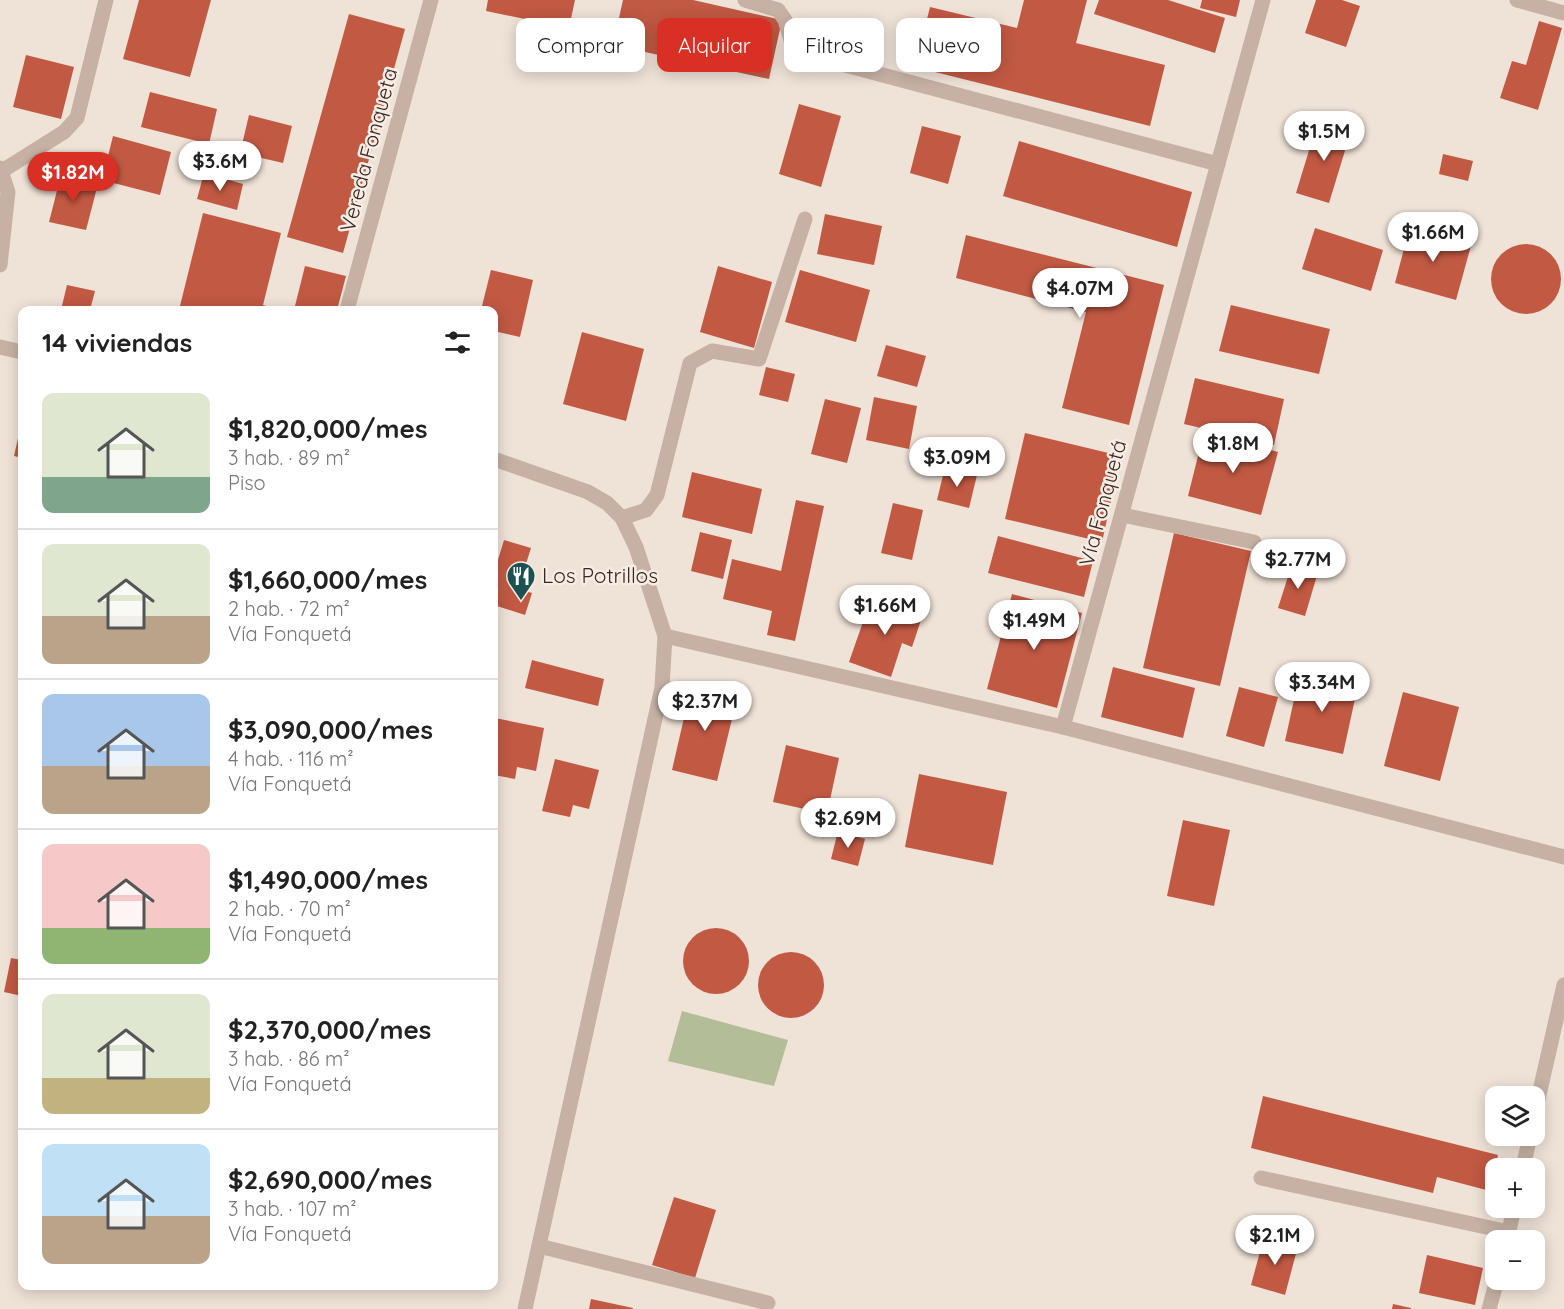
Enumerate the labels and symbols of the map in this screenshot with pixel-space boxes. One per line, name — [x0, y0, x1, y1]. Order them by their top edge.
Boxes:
street label: Vereda Fonqueta — [334, 65, 402, 235]
pin: $1.5M — [1282, 111, 1366, 162]
pin: $3.6M — [178, 141, 262, 192]
pin: $1.82M — [24, 152, 122, 203]
pin: $1.66M — [1384, 212, 1482, 263]
pin: $4.07M — [1031, 268, 1129, 319]
pin: $1.8M — [1191, 423, 1275, 474]
pin: $3.09M — [908, 437, 1006, 488]
street label: Vía Fonquetá — [1073, 437, 1131, 569]
pin: $2.77M — [1249, 539, 1347, 590]
restaurant icon: Los Potrillos — [505, 560, 537, 602]
place label: Los Potrillos — [542, 562, 658, 588]
pin: $1.66M — [836, 585, 934, 636]
pin: $1.49M — [985, 600, 1083, 651]
pin: $3.34M — [1273, 662, 1371, 713]
pin: $2.37M — [656, 681, 754, 732]
pin: $2.69M — [799, 798, 897, 849]
pin: $2.1M — [1233, 1215, 1317, 1266]

